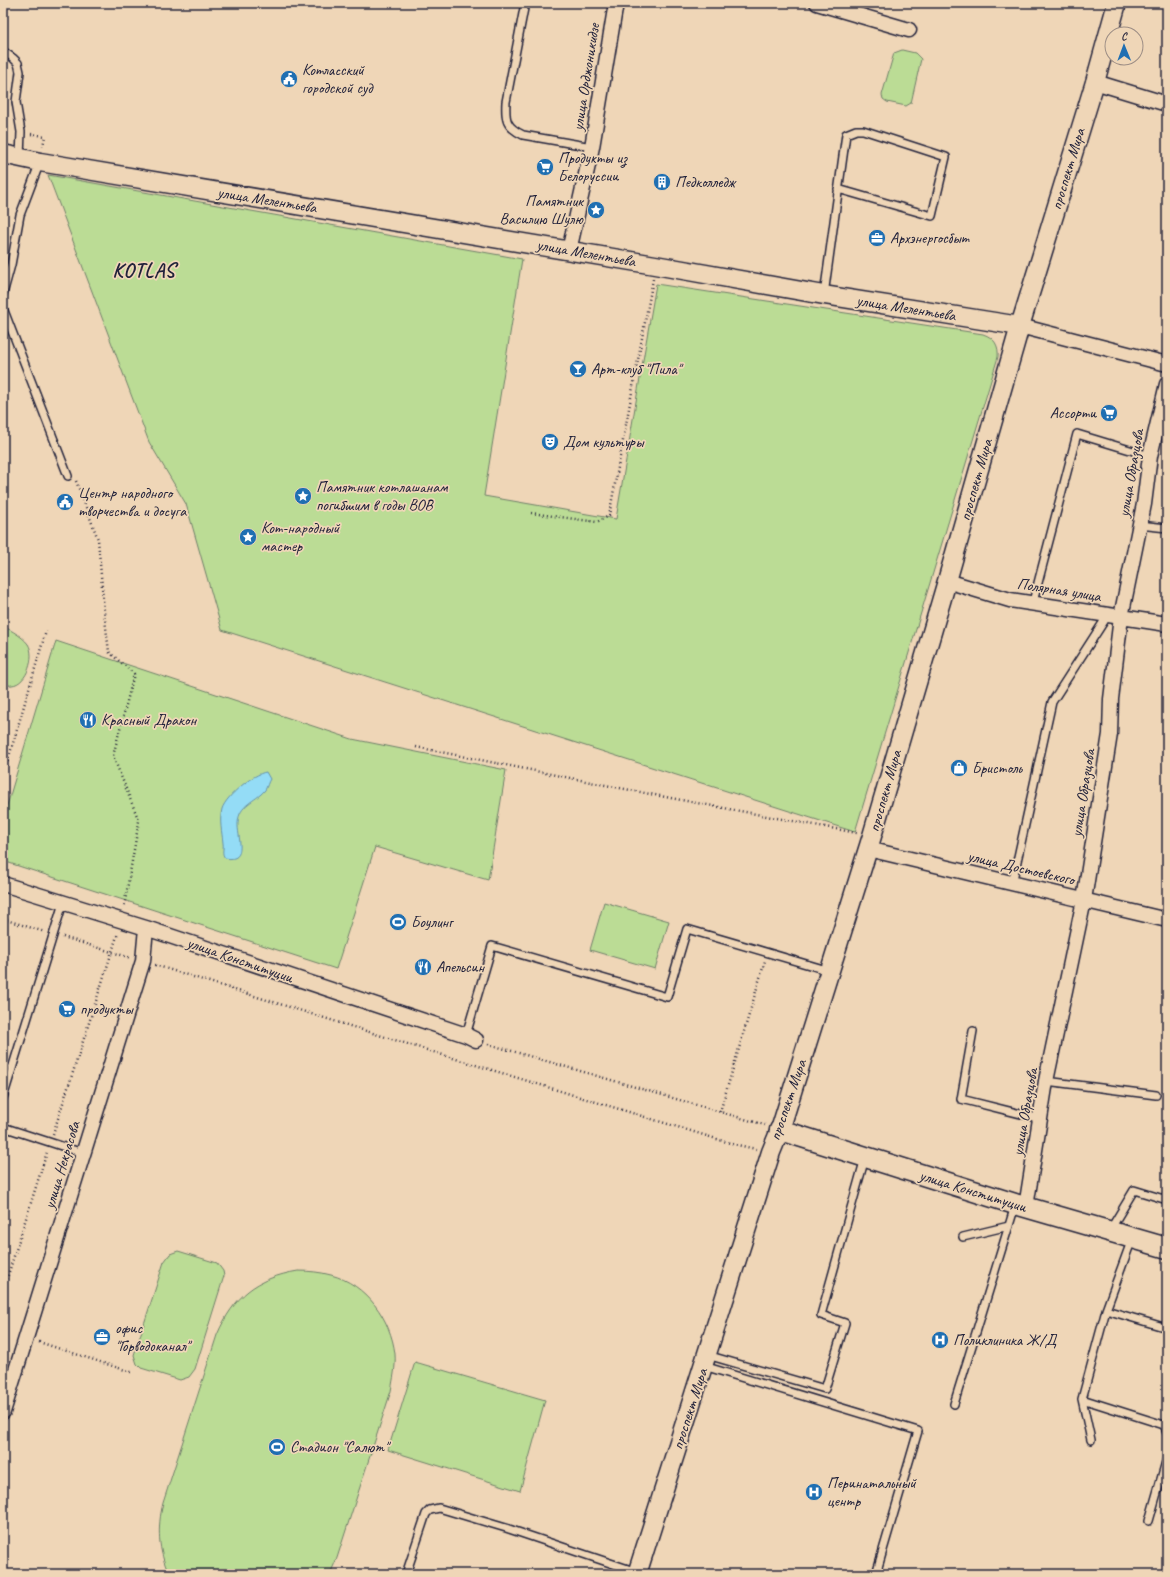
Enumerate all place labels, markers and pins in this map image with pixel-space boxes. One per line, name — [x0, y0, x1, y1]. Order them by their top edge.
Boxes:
place label: Котласский городской суд — [302, 60, 374, 98]
public building icon: Котласский городской суд — [279, 69, 299, 89]
place label: Продукты из Белоруссии — [558, 148, 628, 186]
supermarket icon: Продукты из Белоруссии — [535, 157, 555, 177]
building icon: Педколледж — [652, 172, 672, 192]
place label: Педколледж — [675, 172, 737, 192]
place label: Памятник Василию Шулю — [500, 191, 585, 229]
place icon: Памятник Василию Шулю — [586, 200, 606, 220]
office icon: Архэнергосбыт — [867, 228, 887, 248]
place label: Архэнергосбыт — [890, 228, 971, 248]
bar icon: Арт-клуб "Пила" — [568, 359, 588, 379]
place label: Арт-клуб "Пила" — [591, 359, 684, 379]
place label: Ассорти — [1050, 403, 1097, 423]
supermarket icon: Ассорти — [1099, 403, 1119, 423]
theatre icon: Дом культуры — [540, 432, 560, 452]
place label: Дом культуры — [563, 432, 645, 452]
place label: Памятник котлашанам погибшим в годы ВОВ — [316, 477, 448, 515]
place label: Центр народного творчества и досуга — [78, 483, 187, 521]
place icon: Памятник котлашанам погибшим в годы ВОВ — [293, 486, 313, 506]
public building icon: Центр народного творчества и досуга — [55, 492, 75, 512]
place label: Кот-народный мастер — [261, 518, 341, 556]
place icon: Кот-народный мастер — [238, 527, 258, 547]
restaurant icon: Красный Дракон — [78, 710, 98, 730]
place label: Красный Дракон — [101, 710, 197, 730]
shop icon: Бристоль — [949, 758, 969, 778]
place label: Бристоль — [972, 758, 1024, 778]
sports icon: Боулинг — [388, 912, 408, 932]
place label: Боулинг — [411, 912, 455, 932]
restaurant icon: Апельсин — [413, 957, 433, 977]
place label: Апельсин — [436, 957, 486, 977]
supermarket icon: продукты — [57, 999, 77, 1019]
place label: продукты — [80, 999, 134, 1019]
place label: офис "Горводоканал" — [115, 1318, 193, 1356]
office icon: офис "Горводоканал" — [92, 1327, 112, 1347]
hospital icon: Поликлиника Ж/Д — [930, 1330, 950, 1350]
place label: Поликлиника Ж/Д — [953, 1330, 1058, 1350]
sports icon: Стадион "Салют" — [267, 1437, 287, 1457]
place label: Стадион "Салют" — [290, 1437, 391, 1457]
place label: Перинатальный центр — [827, 1473, 917, 1511]
hospital icon: Перинатальный центр — [804, 1482, 824, 1502]

